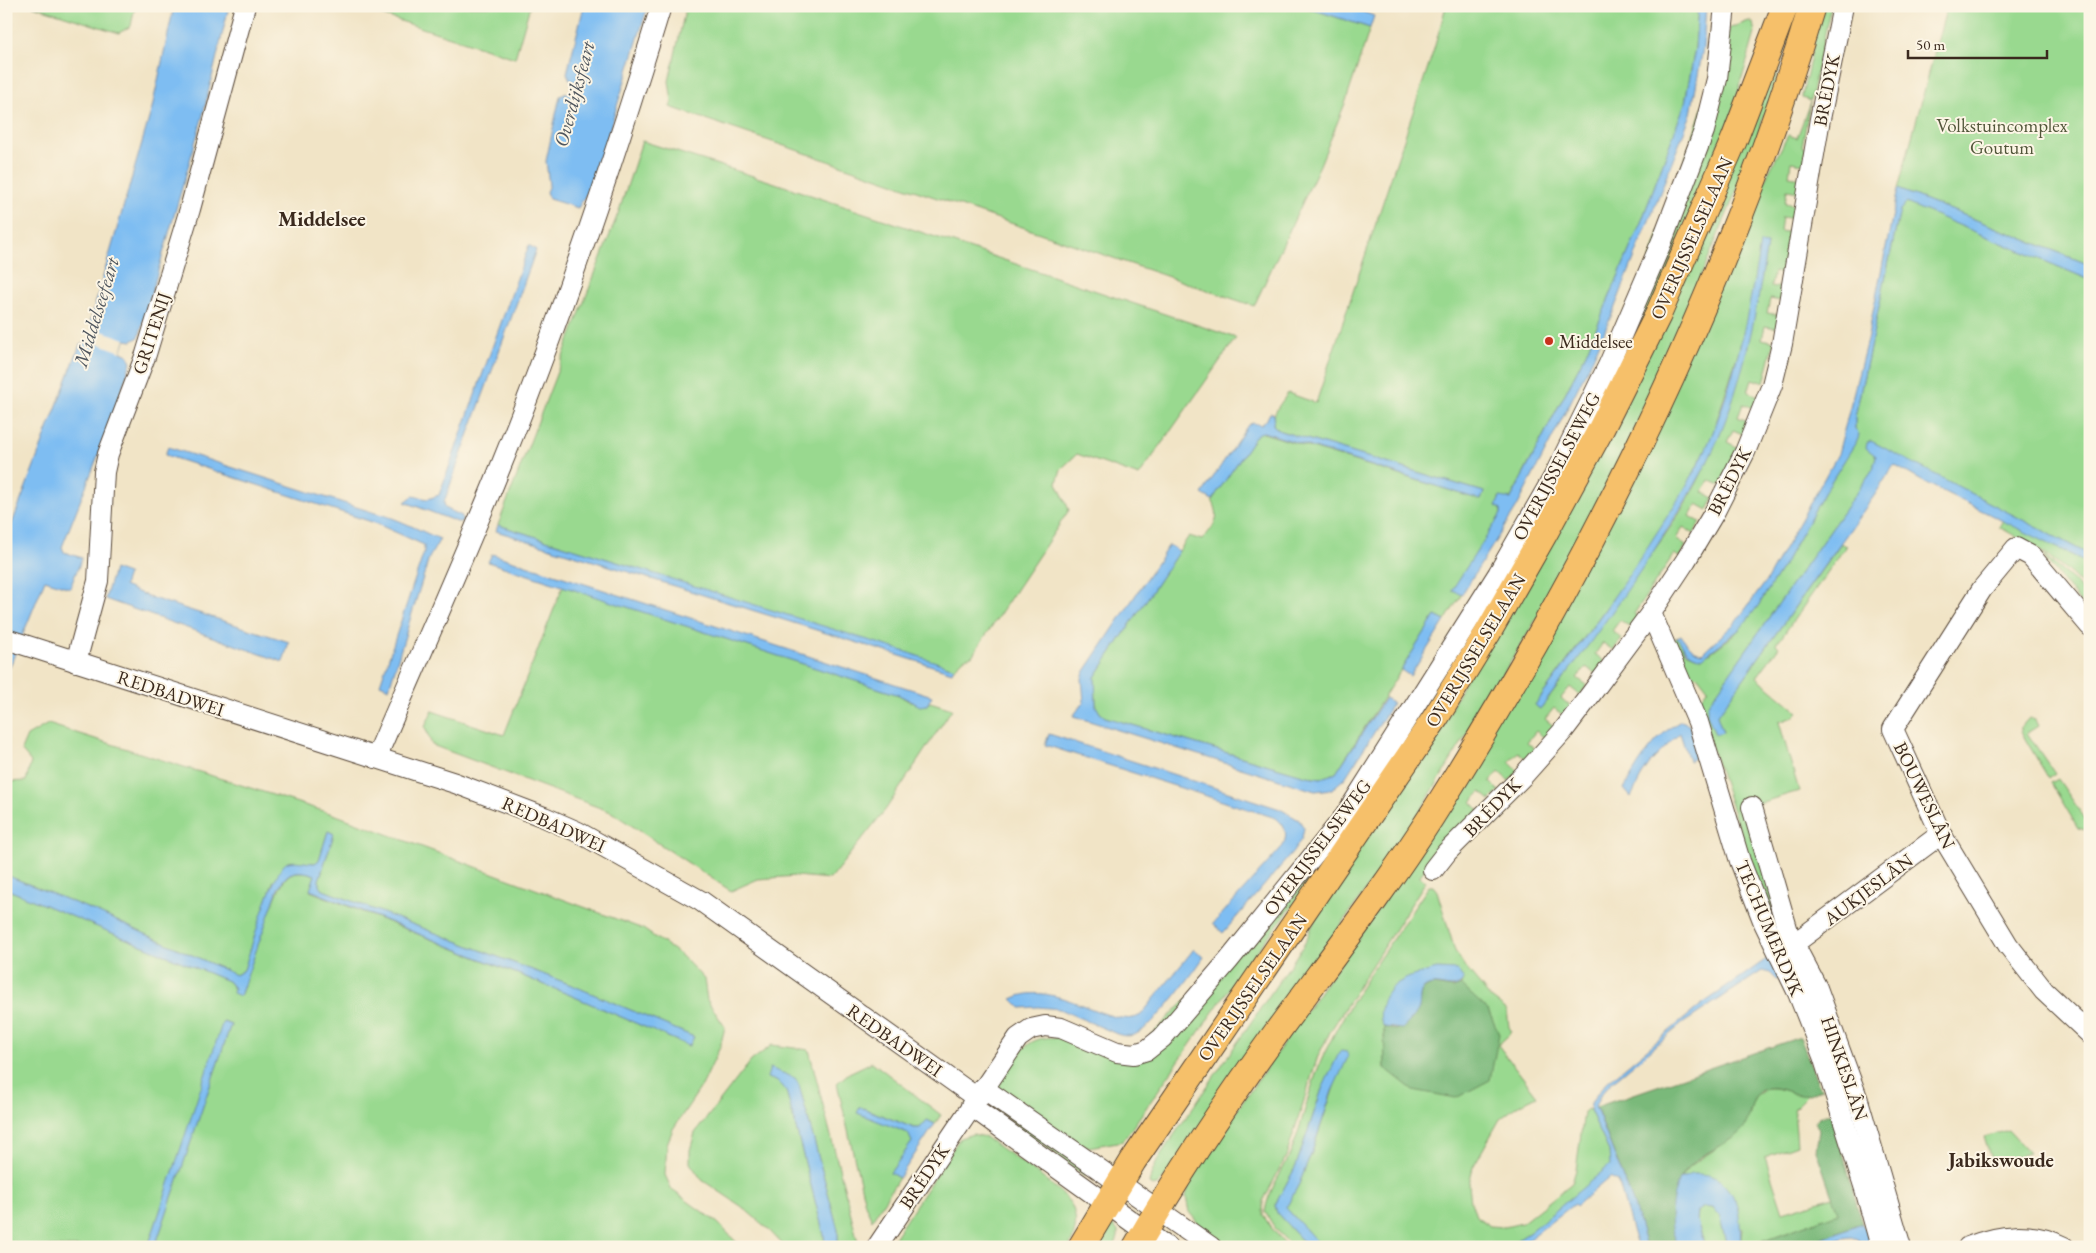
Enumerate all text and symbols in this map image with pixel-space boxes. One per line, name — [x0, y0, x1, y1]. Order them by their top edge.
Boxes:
scale bar — [1908, 28, 2047, 60]
text: 50 m — [1916, 35, 1945, 54]
water label: Overdijksfeart — [547, 37, 601, 150]
street label: BRÉDYK — [1807, 51, 1846, 128]
park label: Volkstuincomplex Goutum — [1936, 113, 2068, 160]
street label: OVERIJSSELSELAAN — [1644, 153, 1739, 323]
district label: Middelsee — [278, 205, 366, 232]
water label: Middelseefeart — [67, 253, 125, 371]
street label: GRITENIJ — [126, 289, 177, 378]
place label: Middelsee — [1559, 329, 1633, 354]
marker: Middelsee — [1543, 335, 1555, 347]
street label: OVERIJSSELSEWEG — [1507, 387, 1606, 545]
street label: BRÉDYK — [1702, 442, 1758, 520]
street label: OVERIJSSELSELAAN — [1420, 569, 1531, 732]
street label: REDBADWEI — [114, 664, 228, 723]
street label: BOUWESLÂN — [1888, 738, 1961, 853]
street label: BRÉDYK — [1458, 772, 1528, 842]
street label: OVERIJSSELSEWEG — [1258, 774, 1377, 921]
street label: REDBADWEI — [498, 790, 610, 859]
street label: AUKJESLÂN — [1818, 848, 1918, 932]
street label: TECHUMERDYK — [1730, 856, 1810, 1001]
street label: OVERIJSSELSELAAN — [1192, 908, 1313, 1066]
street label: REDBADWEI — [842, 998, 948, 1083]
street label: HINKESLÂN — [1815, 1013, 1874, 1124]
street label: BRÉDYK — [894, 1138, 956, 1214]
district label: Jabikswoude — [1946, 1147, 2054, 1173]

